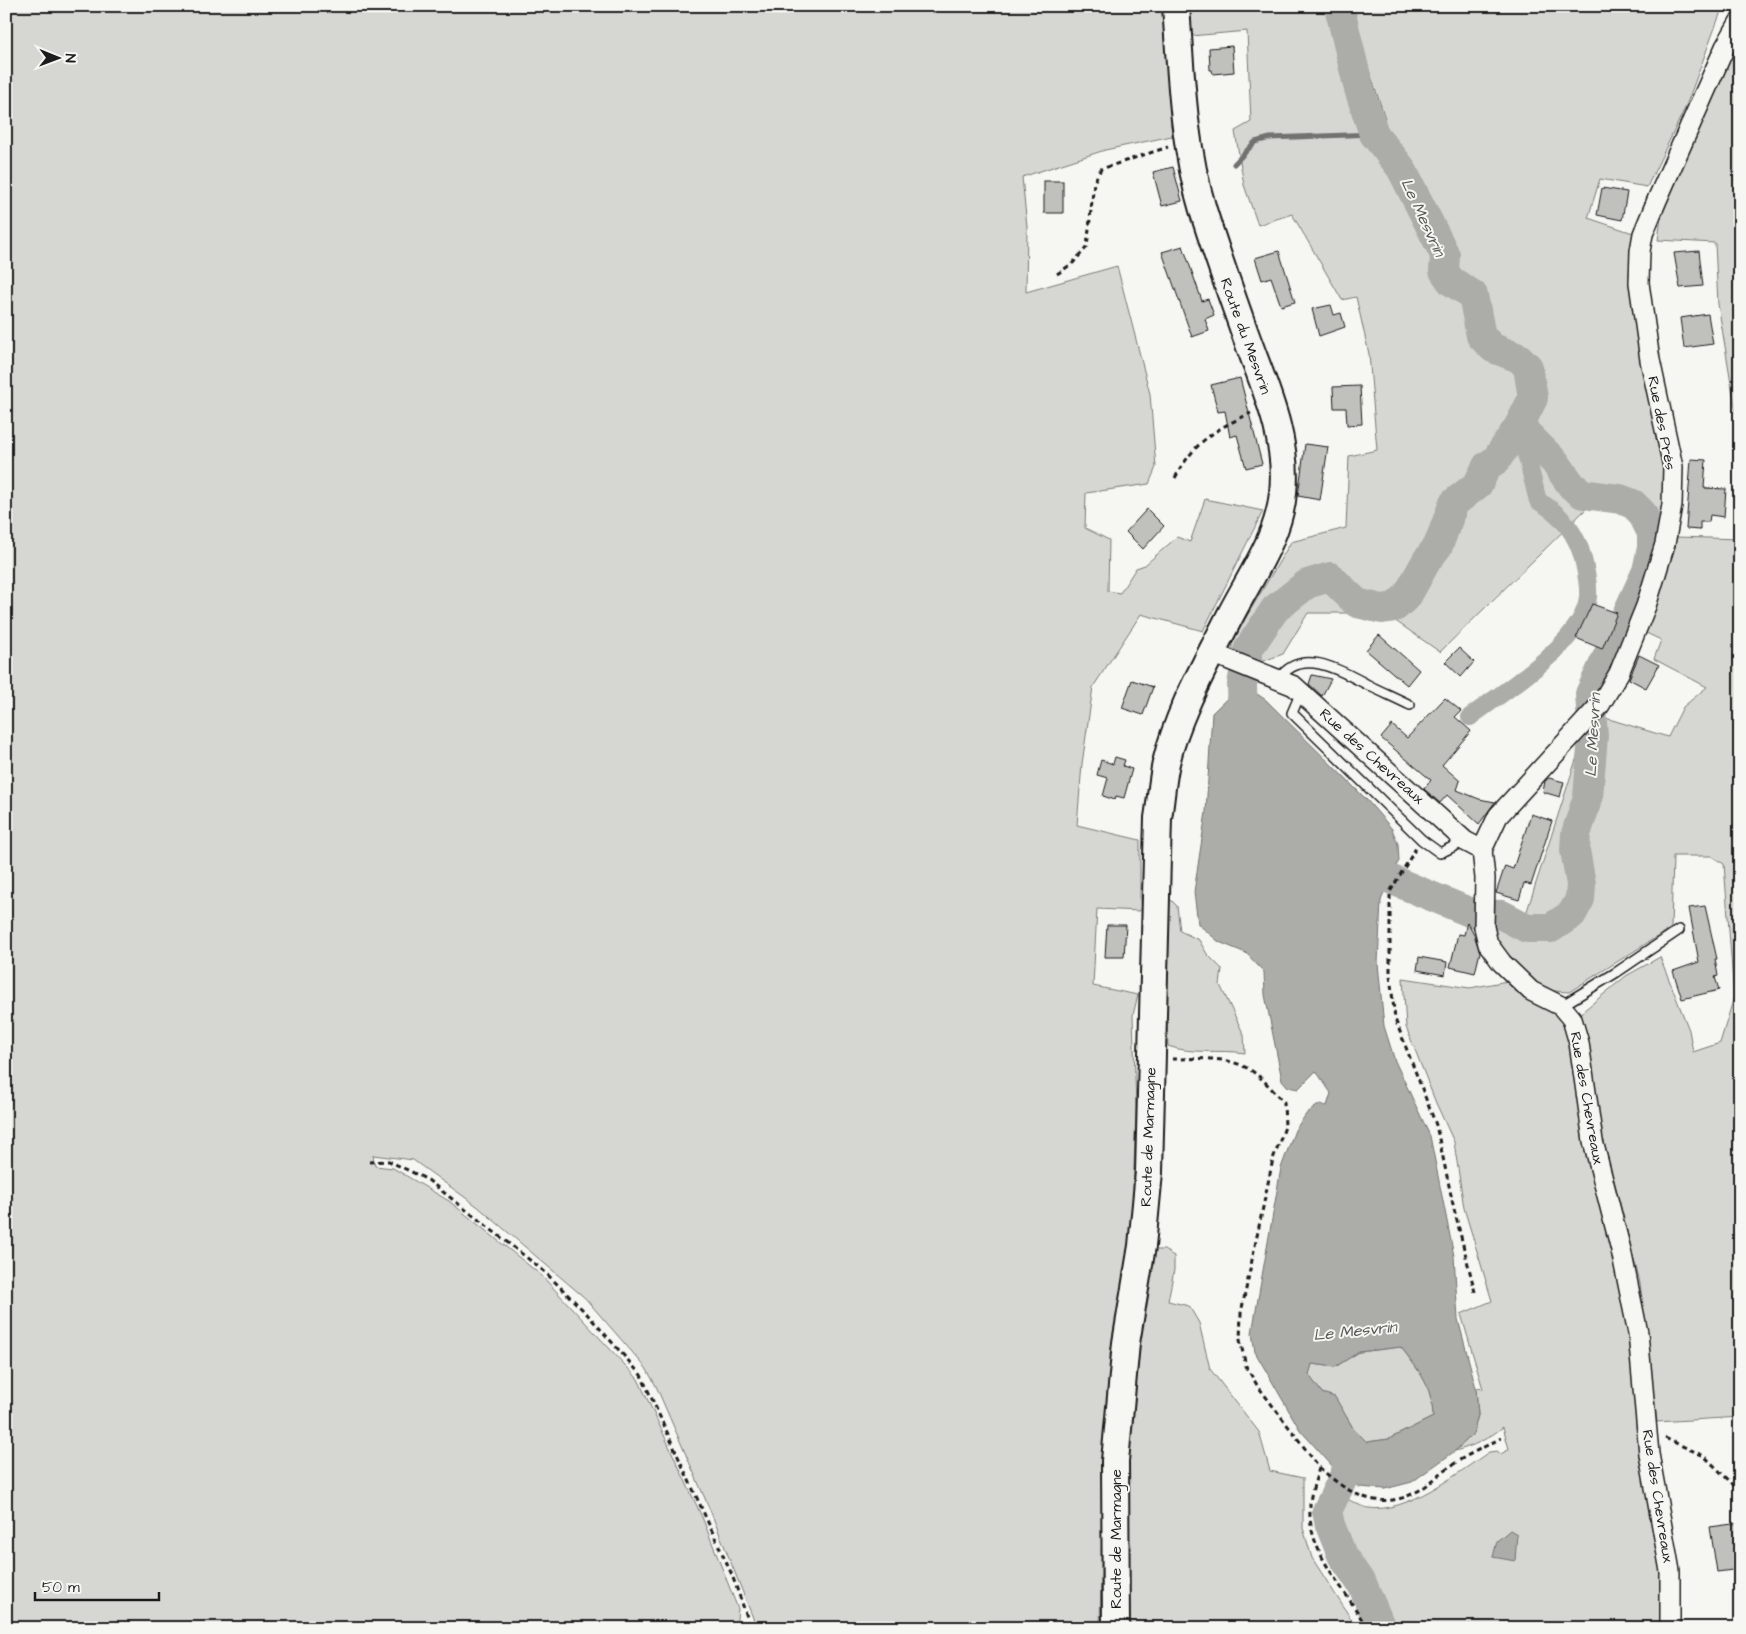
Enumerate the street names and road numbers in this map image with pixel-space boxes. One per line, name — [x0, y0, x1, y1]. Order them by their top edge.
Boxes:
street label: Route du Mesvrin — [1215, 275, 1276, 398]
street label: Rue des Prés — [1642, 374, 1681, 472]
street label: Rue des Chevreaux — [1315, 704, 1429, 810]
street label: Rue des Chevreaux — [1564, 1030, 1609, 1167]
street label: Route de Marmagne — [1136, 1067, 1162, 1207]
street label: Rue des Chevreaux — [1637, 1428, 1679, 1565]
street label: Route de Marmagne — [1106, 1469, 1128, 1609]

